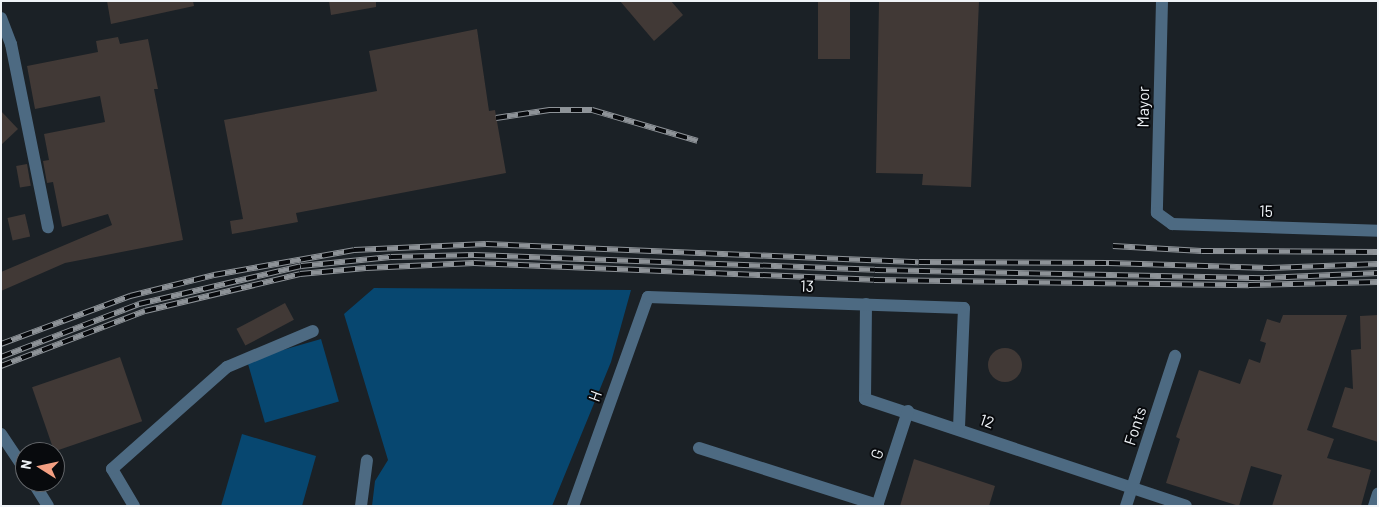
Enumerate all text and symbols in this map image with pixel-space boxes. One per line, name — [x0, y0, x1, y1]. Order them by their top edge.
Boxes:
street label: Mayor — [1133, 86, 1153, 128]
street label: 15 — [1259, 201, 1273, 221]
street label: 13 — [800, 276, 814, 296]
street label: H — [584, 388, 606, 404]
street label: Fonts — [1120, 404, 1150, 448]
street label: 12 — [977, 410, 997, 432]
north arrow — [15, 442, 65, 492]
street label: G — [866, 446, 888, 462]
text: N — [17, 458, 35, 471]

